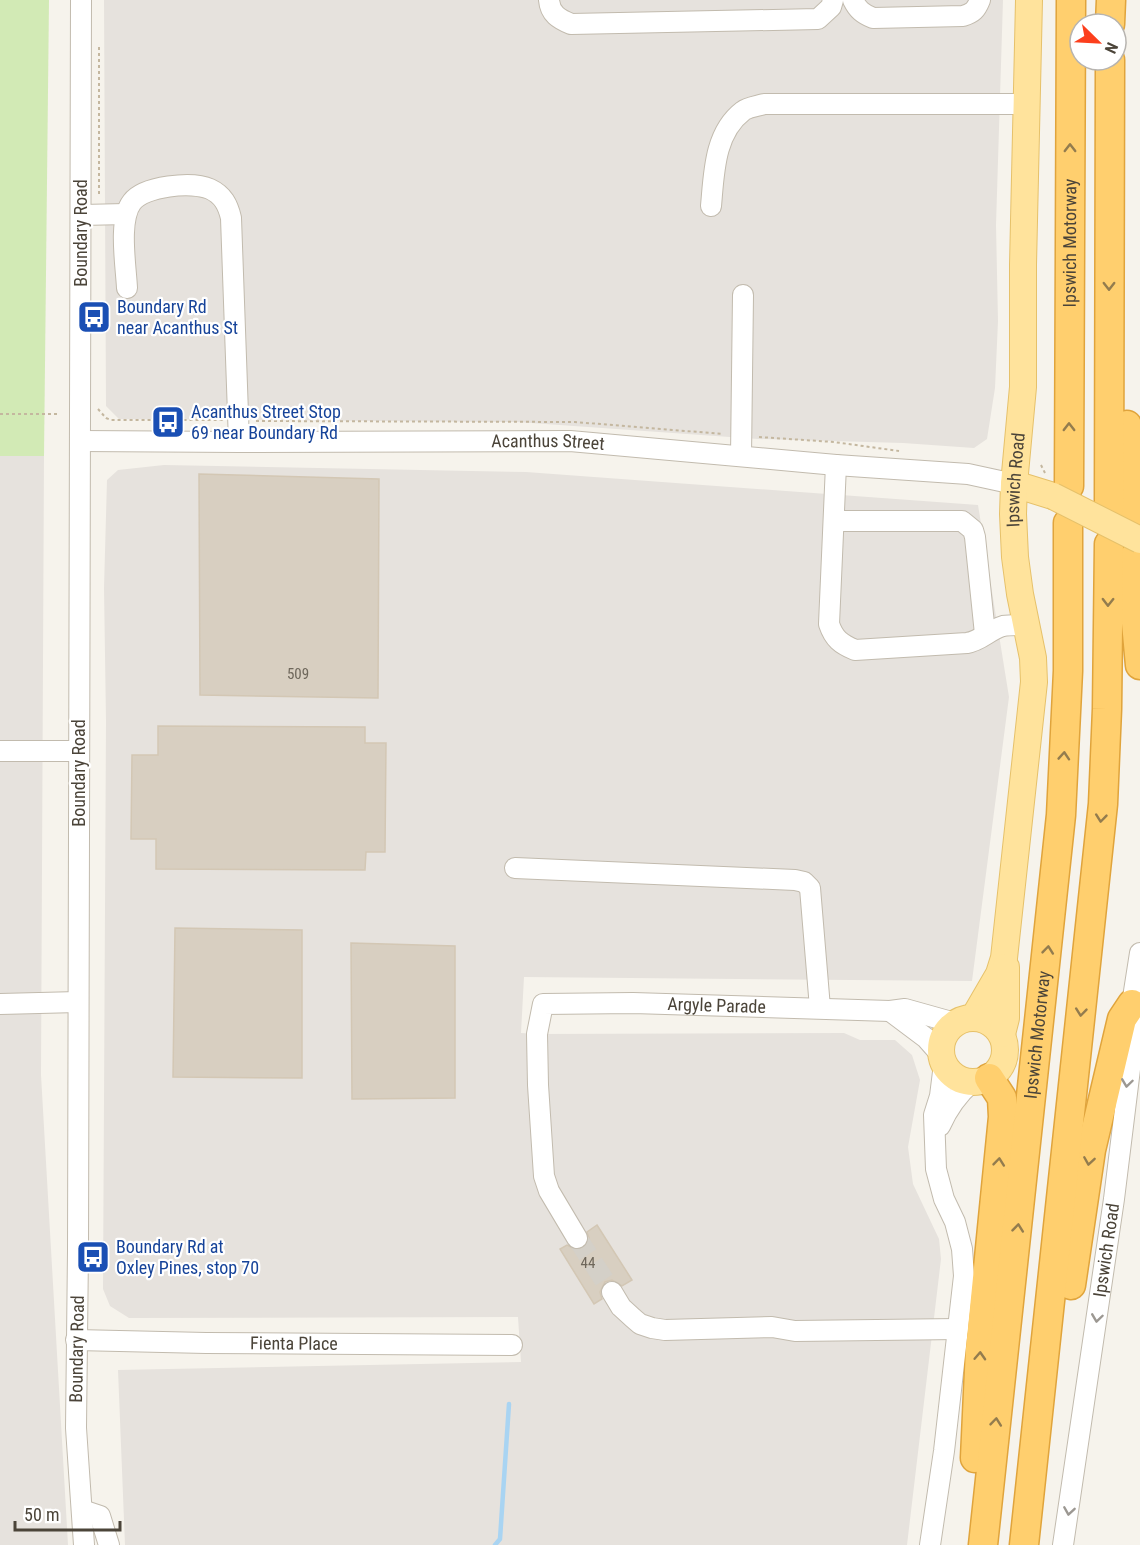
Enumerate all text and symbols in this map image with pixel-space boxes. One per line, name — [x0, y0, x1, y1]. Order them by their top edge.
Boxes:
north arrow — [1068, 12, 1128, 72]
text: N — [1101, 40, 1122, 56]
one-way arrow — [1064, 144, 1076, 153]
street label: Ipswich Motorway — [1059, 178, 1080, 307]
street label: Boundary Road — [70, 179, 91, 287]
one-way arrow — [1103, 282, 1116, 291]
place label: Boundary Rd near Acanthus St — [117, 296, 238, 338]
bus stop icon: Boundary Rd near Acanthus St — [76, 299, 112, 335]
place label: Acanthus Street Stop 69 near Boundary Rd — [191, 401, 341, 443]
bus stop icon: Acanthus Street Stop 69 near Boundary Rd — [150, 404, 186, 440]
one-way arrow — [1063, 423, 1075, 432]
street label: Acanthus Street — [491, 430, 606, 454]
street label: Ipswich Road — [1002, 432, 1029, 528]
one-way arrow — [1102, 598, 1114, 607]
house number: 509 — [287, 665, 309, 683]
street label: Boundary Road — [68, 719, 89, 827]
one-way arrow — [1058, 752, 1071, 761]
one-way arrow — [1096, 814, 1108, 823]
one-way arrow — [1041, 946, 1053, 955]
street label: Ipswich Motorway — [1020, 969, 1054, 1100]
street label: Argyle Parade — [667, 993, 766, 1017]
one-way arrow — [1075, 1007, 1088, 1017]
one-way arrow — [1122, 1078, 1134, 1087]
one-way arrow — [1083, 1155, 1096, 1165]
one-way arrow — [992, 1157, 1005, 1166]
street label: Ipswich Road — [1089, 1202, 1123, 1299]
one-way arrow — [1011, 1223, 1023, 1232]
place label: Boundary Rd at Oxley Pines, stop 70 — [116, 1236, 259, 1278]
bus stop icon: Boundary Rd at Oxley Pines, stop 70 — [75, 1239, 111, 1275]
house number: 44 — [581, 1254, 595, 1272]
street label: Boundary Road — [65, 1295, 88, 1403]
one-way arrow — [1091, 1313, 1103, 1322]
street label: Fienta Place — [250, 1332, 338, 1354]
one-way arrow — [973, 1351, 986, 1360]
one-way arrow — [990, 1417, 1002, 1426]
scale bar — [15, 1494, 120, 1532]
text: 50 m — [24, 1504, 59, 1525]
one-way arrow — [1063, 1506, 1075, 1515]

